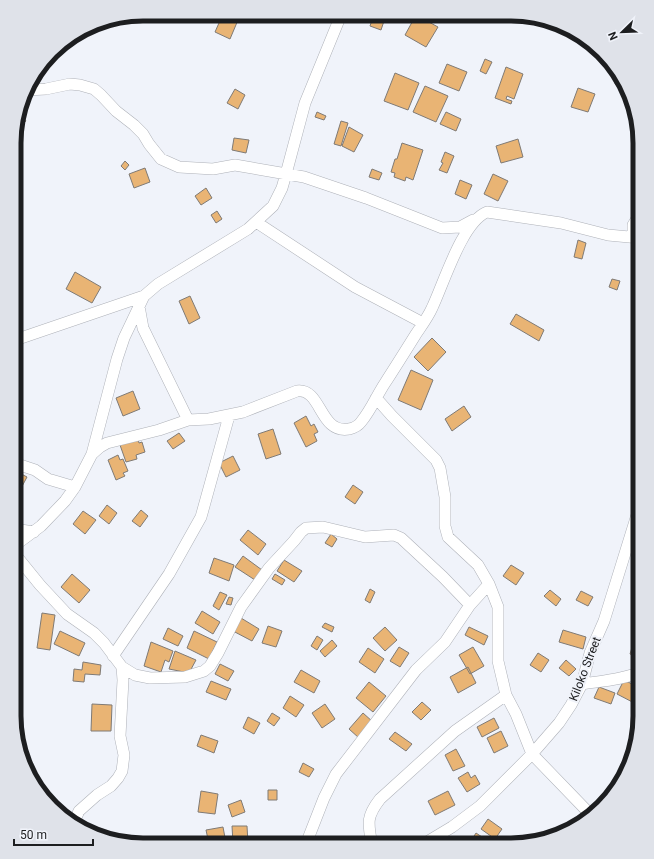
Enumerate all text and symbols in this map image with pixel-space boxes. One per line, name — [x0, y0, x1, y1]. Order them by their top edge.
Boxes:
north arrow — [602, 12, 642, 52]
text: N — [606, 29, 621, 42]
street label: Kiloko Street — [566, 635, 604, 703]
scale bar — [14, 821, 93, 847]
text: 50 m — [20, 828, 47, 842]

